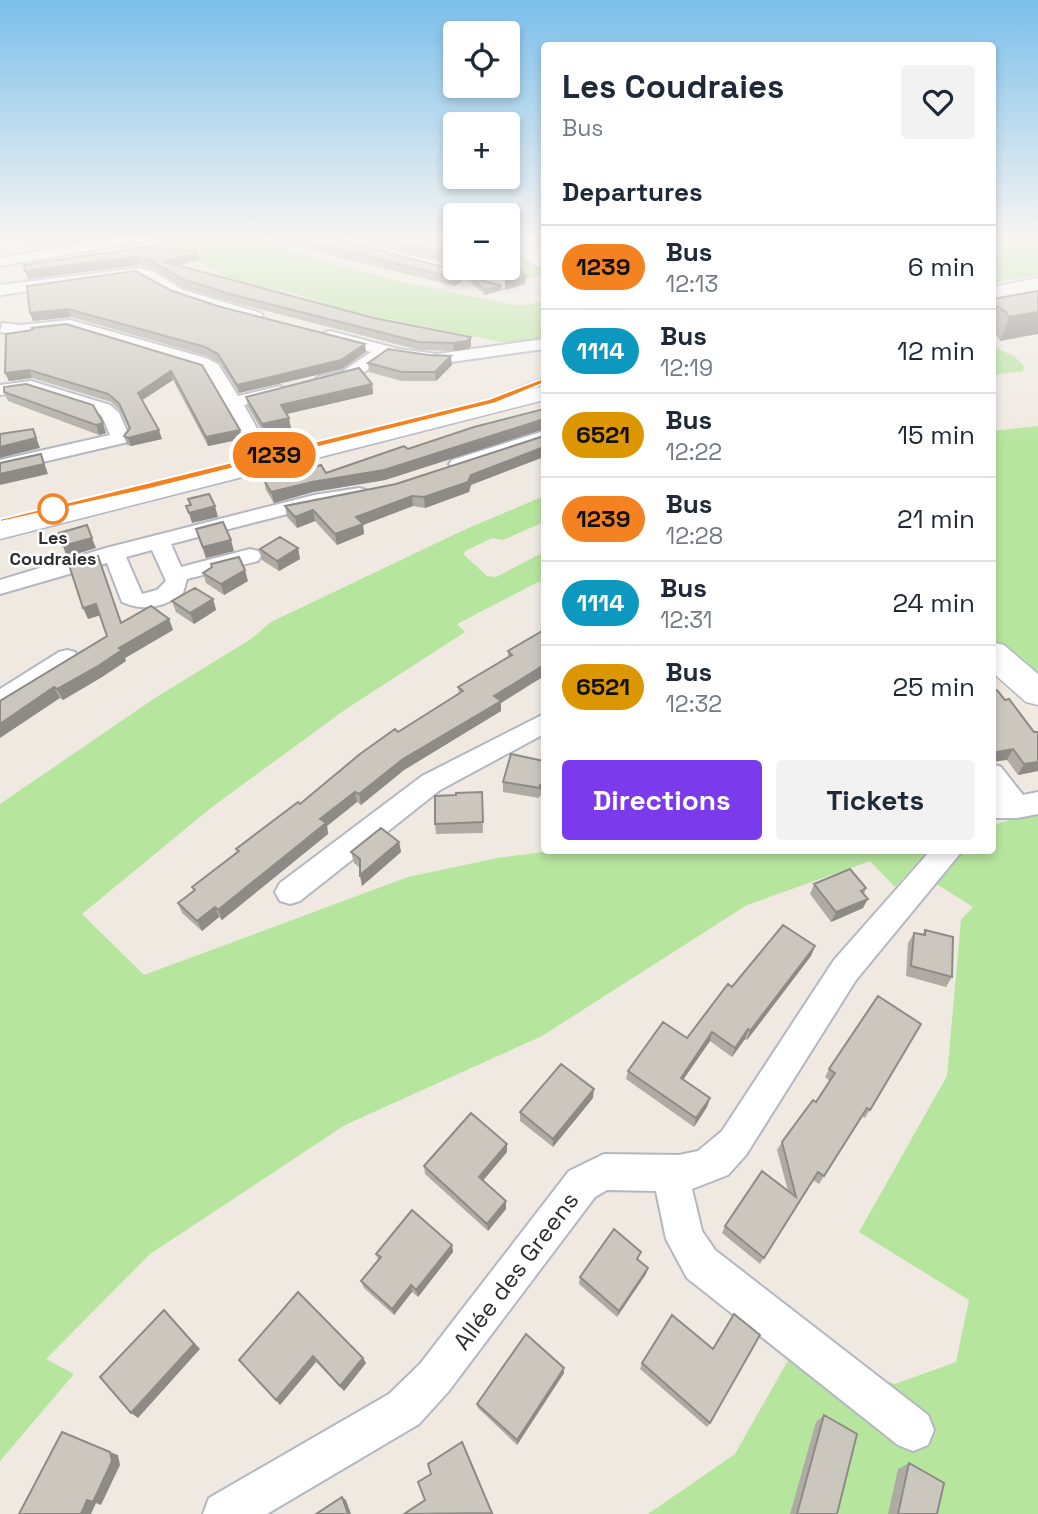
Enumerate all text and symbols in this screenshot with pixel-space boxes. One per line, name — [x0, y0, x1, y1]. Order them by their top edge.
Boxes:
map controls — [443, 21, 520, 280]
button: locate — [443, 21, 520, 98]
button: heart — [901, 65, 975, 139]
text: Les Coudraies — [562, 66, 784, 108]
button: + — [443, 112, 520, 189]
text: Bus — [562, 113, 603, 143]
text: Departures — [562, 175, 703, 209]
button: − — [443, 203, 520, 280]
text: Bus — [666, 235, 712, 269]
text: 6 min — [908, 250, 975, 284]
text: 1239 — [576, 251, 631, 282]
text: 12:13 — [666, 269, 718, 299]
text: Bus — [660, 319, 707, 353]
text: 12 min — [897, 334, 975, 368]
text: 1114 — [577, 335, 624, 366]
text: 12:19 — [660, 353, 713, 383]
text: Bus — [665, 403, 712, 437]
text: 15 min — [897, 418, 975, 452]
text: 6521 — [576, 419, 630, 450]
line badge: 1239 — [225, 432, 323, 478]
text: 12:22 — [665, 437, 722, 467]
text: 1239 — [247, 439, 301, 470]
text: Bus — [666, 487, 712, 521]
marker: Les Coudraies — [38, 494, 68, 524]
text: 21 min — [897, 502, 975, 536]
text: 1239 — [576, 503, 631, 534]
text: 12:28 — [666, 521, 723, 551]
place label: Les Coudraies — [9, 526, 97, 570]
text: Bus — [660, 571, 707, 605]
text: 24 min — [892, 586, 975, 620]
text: 1114 — [577, 587, 624, 618]
text: 12:31 — [660, 605, 712, 635]
text: Bus — [665, 655, 712, 689]
text: 25 min — [892, 670, 975, 704]
text: 6521 — [576, 671, 630, 702]
text: 12:32 — [665, 689, 722, 719]
button: Directions — [562, 760, 762, 840]
button: Tickets — [776, 760, 975, 840]
street label: Allée des Greens — [446, 1185, 585, 1356]

